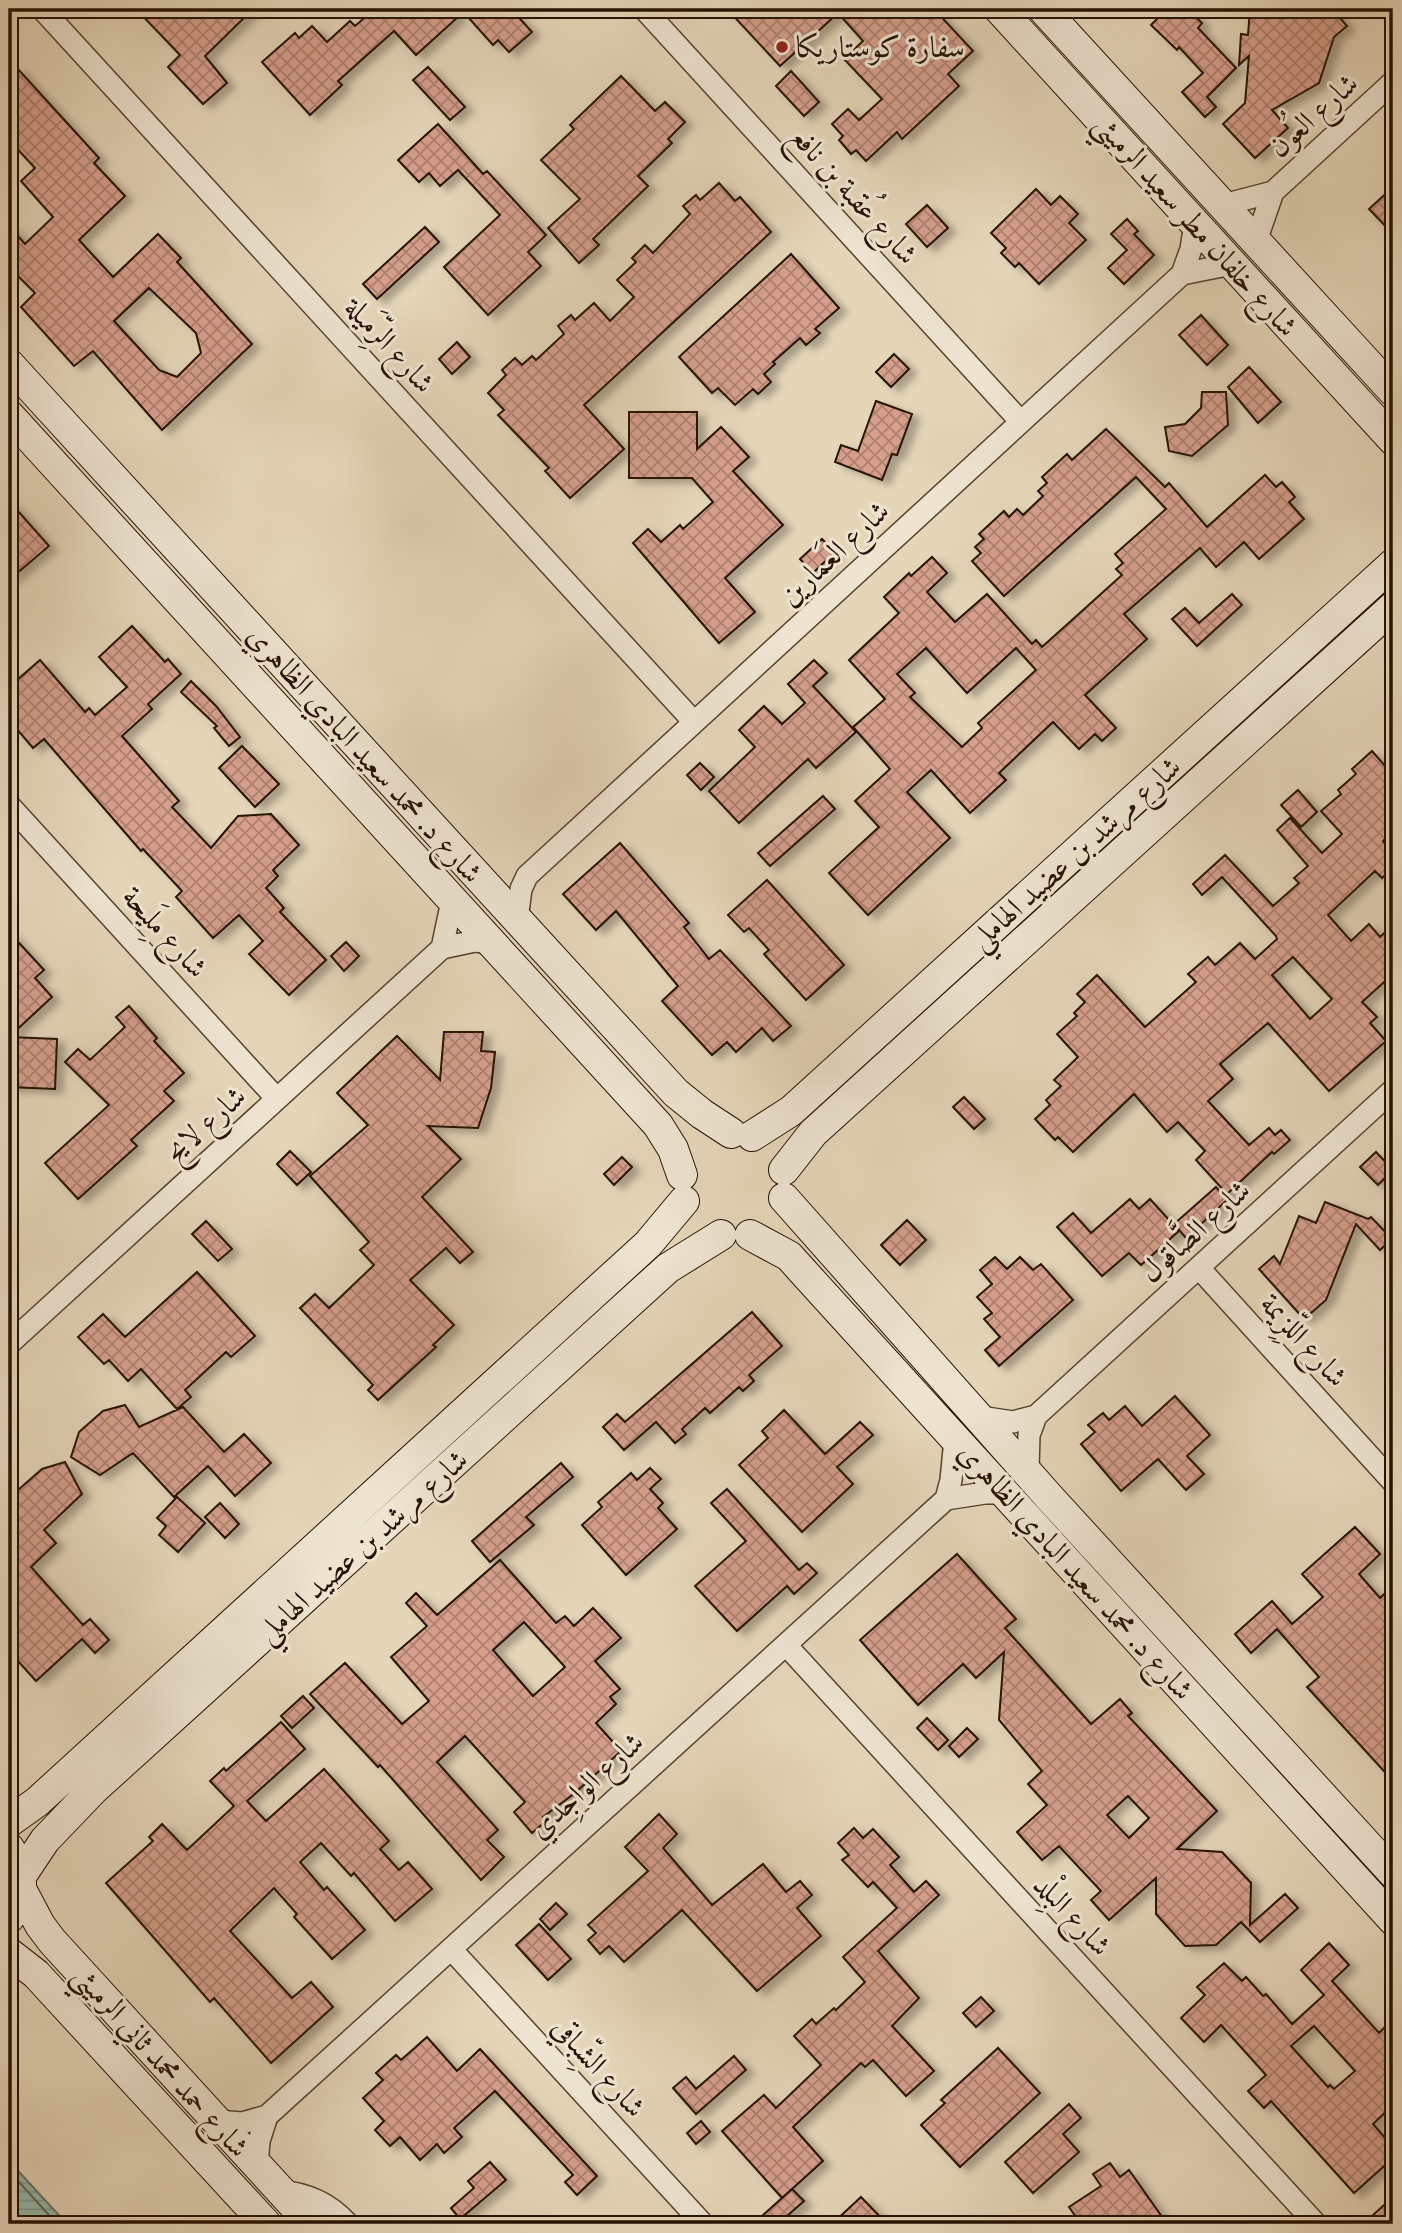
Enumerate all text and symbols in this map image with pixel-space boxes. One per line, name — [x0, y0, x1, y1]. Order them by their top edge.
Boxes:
place label: سفارة كوستاريكا — [796, 28, 965, 71]
marker: سفارة كوستاريكا — [774, 39, 790, 55]
street label: شارع العُون — [1256, 60, 1370, 170]
street label: شارع خلفان مطر سعيد الرميثي — [1079, 105, 1306, 351]
street label: شارع عُقبة بن نافع — [776, 114, 931, 278]
street label: شارع الرِّمَيلة — [331, 285, 445, 405]
street label: شارع العَمارين — [769, 490, 901, 618]
street label: شارع د. محمد سعيد البادي الظاهري — [234, 617, 491, 895]
street label: شارع مرشد بن عضيد الهاملي — [961, 748, 1196, 966]
street label: شارع مِلَيحة — [109, 876, 218, 990]
street label: شارع لايح — [156, 1077, 258, 1175]
street label: شارع الصَّاقول — [1127, 1167, 1262, 1295]
street label: شارع اللِّزِيمة — [1247, 1284, 1357, 1399]
street label: شارع د. محمد سعيد البادي الظاهري — [945, 1434, 1202, 1712]
street label: شارع مرشد بن عضيد الهاملي — [248, 1441, 483, 1659]
street label: شارع الواجِدي — [520, 1723, 656, 1851]
street label: شارع البِلْد — [1022, 1864, 1122, 1968]
street label: شارع حمد محمد ثاني الرميثي — [58, 1957, 258, 2171]
street label: شارع الشِّباقي — [539, 2008, 655, 2129]

